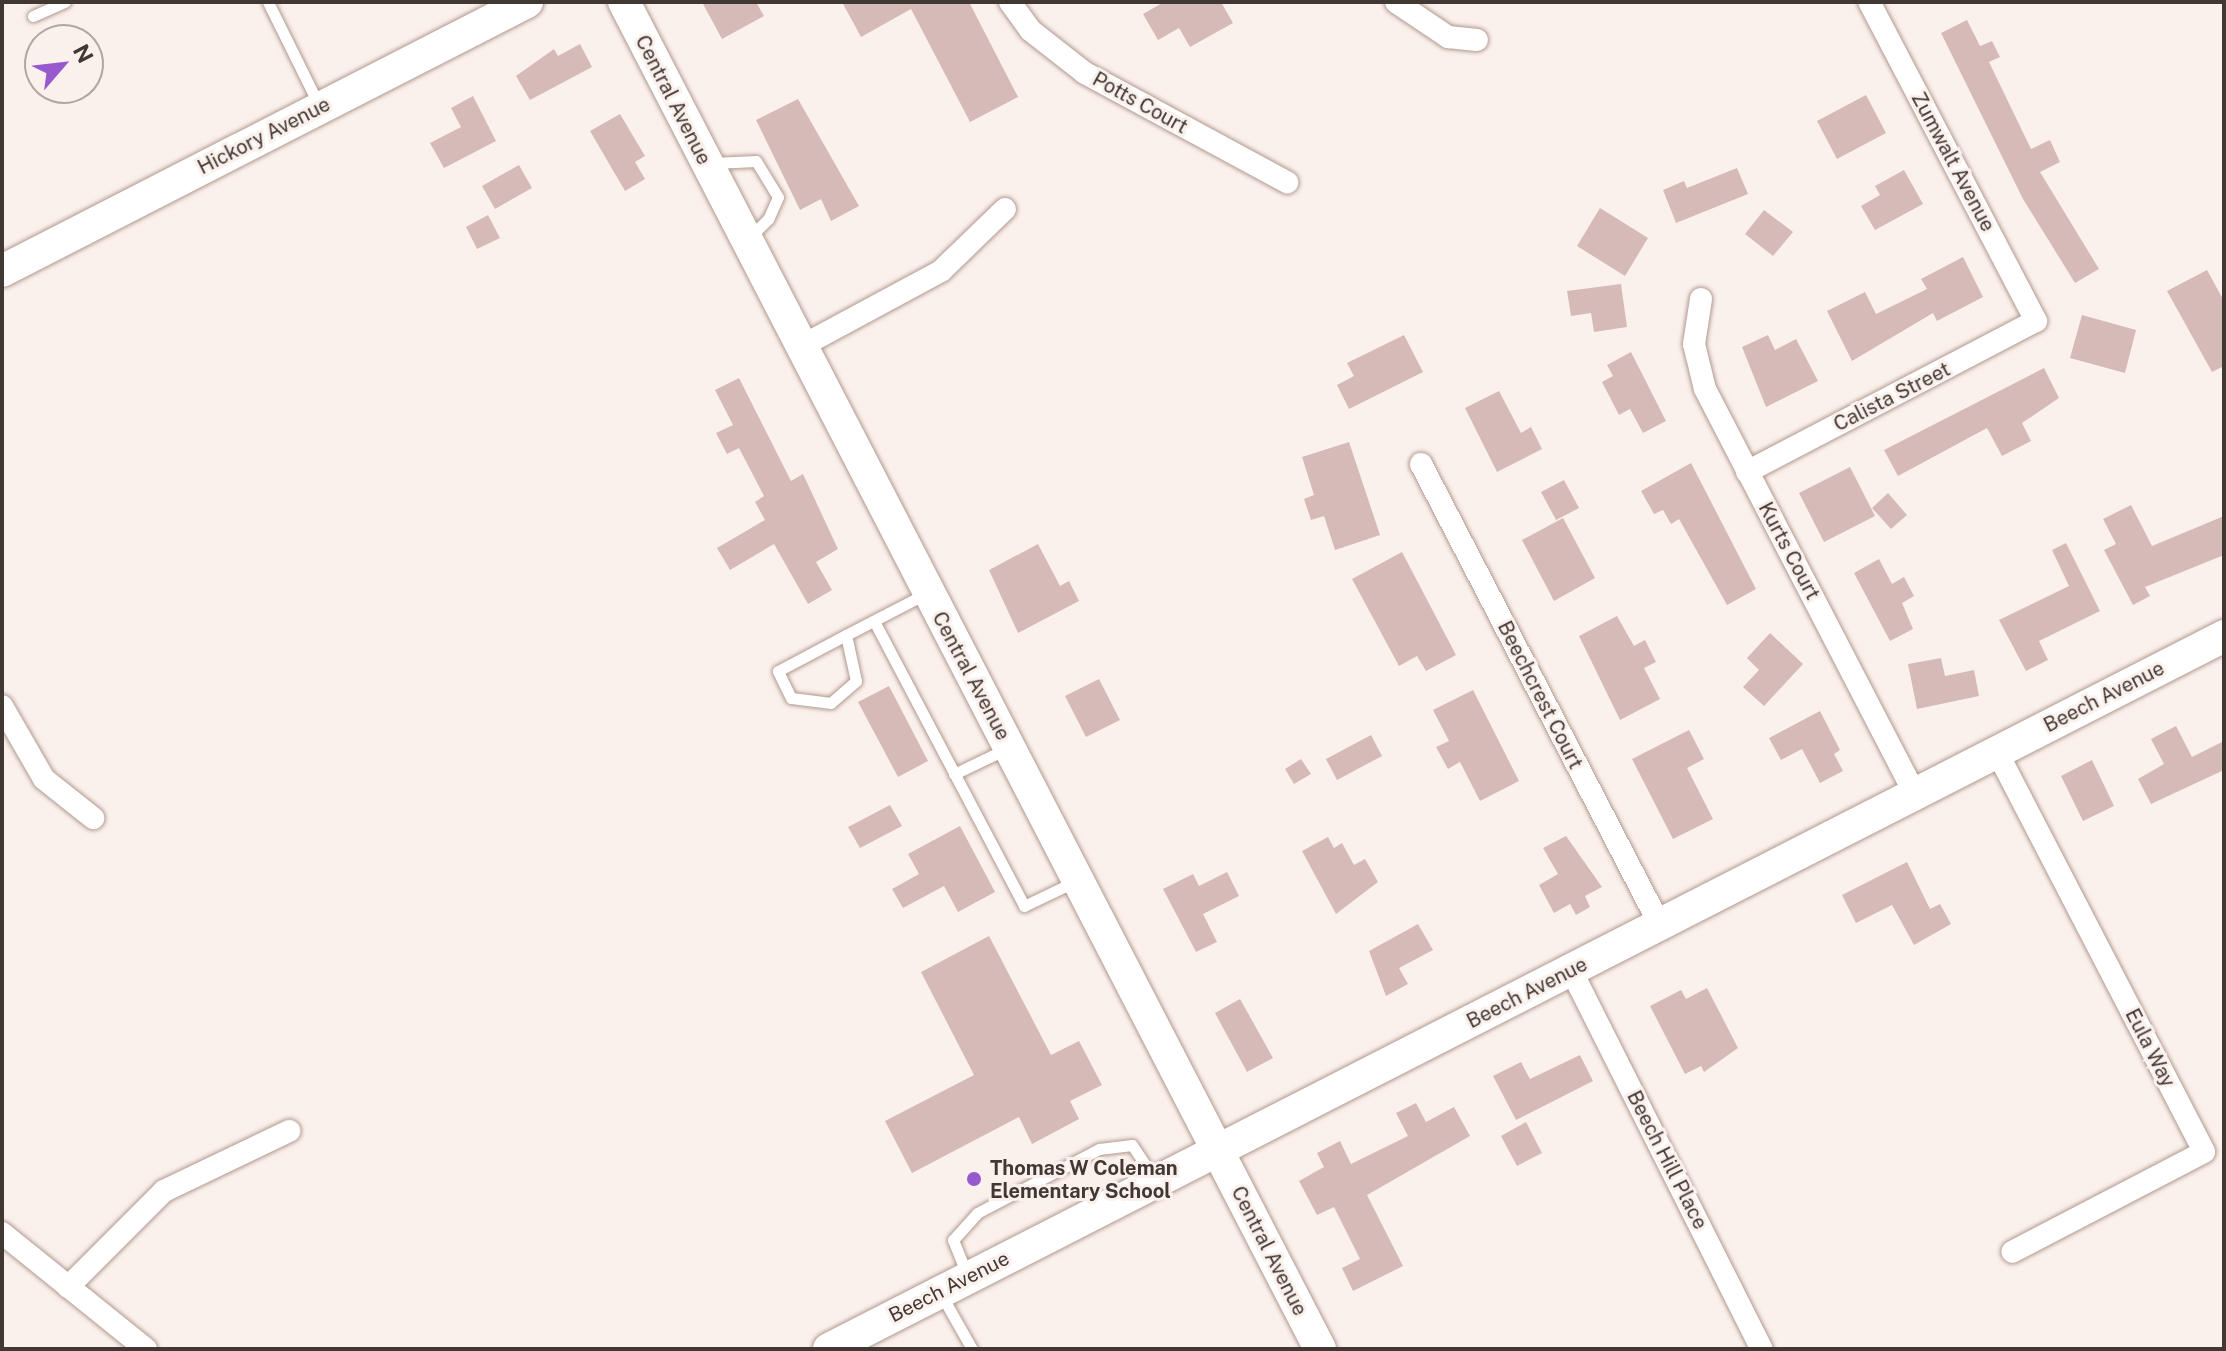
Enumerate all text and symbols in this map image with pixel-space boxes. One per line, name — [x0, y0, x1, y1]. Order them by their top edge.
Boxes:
north arrow — [24, 24, 104, 104]
street label: Central Avenue — [630, 31, 716, 169]
text: N — [68, 40, 99, 67]
street label: Potts Court — [1088, 67, 1192, 139]
street label: Zumwalt Avenue — [1906, 88, 2000, 236]
street label: Hickory Avenue — [194, 92, 334, 180]
street label: Calista Street — [1830, 357, 1954, 437]
street label: Kurts Court — [1753, 498, 1825, 604]
street label: Central Avenue — [927, 608, 1015, 744]
street label: Beechcrest Court — [1492, 617, 1588, 773]
street label: Beech Avenue — [2040, 656, 2168, 738]
street label: Beech Avenue — [1463, 952, 1591, 1034]
street label: Eula Way — [2120, 1004, 2180, 1092]
street label: Beech Hill Place — [1622, 1087, 1712, 1233]
place label: Thomas W Coleman Elementary School — [990, 1156, 1178, 1203]
marker: Thomas W Coleman Elementary School — [965, 1170, 983, 1188]
street label: Central Avenue — [1226, 1182, 1312, 1320]
street label: Beech Avenue — [885, 1246, 1013, 1328]

